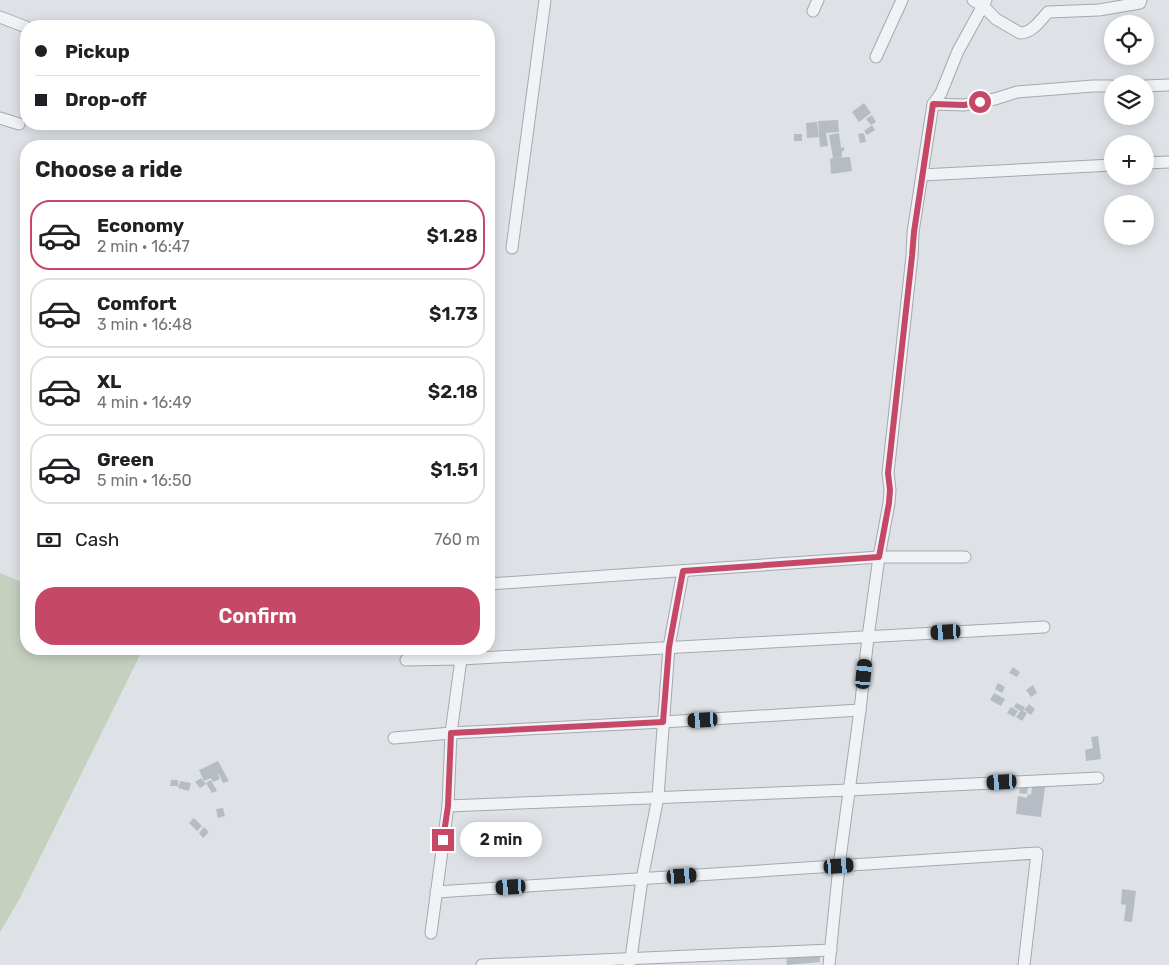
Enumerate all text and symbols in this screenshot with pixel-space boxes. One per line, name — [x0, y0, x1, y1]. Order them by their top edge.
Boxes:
map controls — [1104, 15, 1154, 245]
button: locate — [1104, 15, 1154, 65]
text: Pickup — [65, 40, 130, 63]
button: layers — [1104, 75, 1154, 125]
text: Drop-off — [65, 88, 147, 111]
route start — [969, 91, 991, 113]
button: + — [1104, 135, 1154, 185]
text: Choose a ride — [35, 156, 182, 183]
button: − — [1104, 195, 1154, 245]
icon: car — [37, 213, 82, 258]
text: Economy — [97, 214, 184, 237]
text: $1.28 — [427, 224, 478, 247]
text: 2 min · 16:47 — [97, 237, 190, 256]
icon: car — [37, 291, 82, 336]
text: Comfort — [97, 292, 177, 315]
text: $1.73 — [429, 302, 478, 325]
text: 3 min · 16:48 — [97, 315, 192, 334]
icon: car — [37, 369, 82, 414]
text: XL — [97, 370, 121, 393]
text: $2.18 — [428, 380, 478, 403]
text: 4 min · 16:49 — [97, 393, 192, 412]
icon: car — [37, 447, 82, 492]
text: Green — [97, 448, 154, 471]
text: $1.51 — [430, 458, 478, 481]
text: 5 min · 16:50 — [97, 471, 192, 490]
icon: cash — [35, 526, 63, 554]
text: Cash — [75, 528, 119, 551]
text: 760 m — [434, 530, 480, 549]
button: Confirm — [35, 587, 480, 645]
car — [930, 624, 961, 640]
car — [854, 658, 873, 690]
car — [687, 712, 718, 728]
car — [986, 774, 1017, 790]
callout: 2 min — [460, 822, 543, 858]
route end — [432, 829, 454, 851]
text: 2 min — [480, 830, 522, 849]
car — [823, 857, 854, 875]
car — [666, 867, 697, 885]
car — [495, 879, 526, 895]

